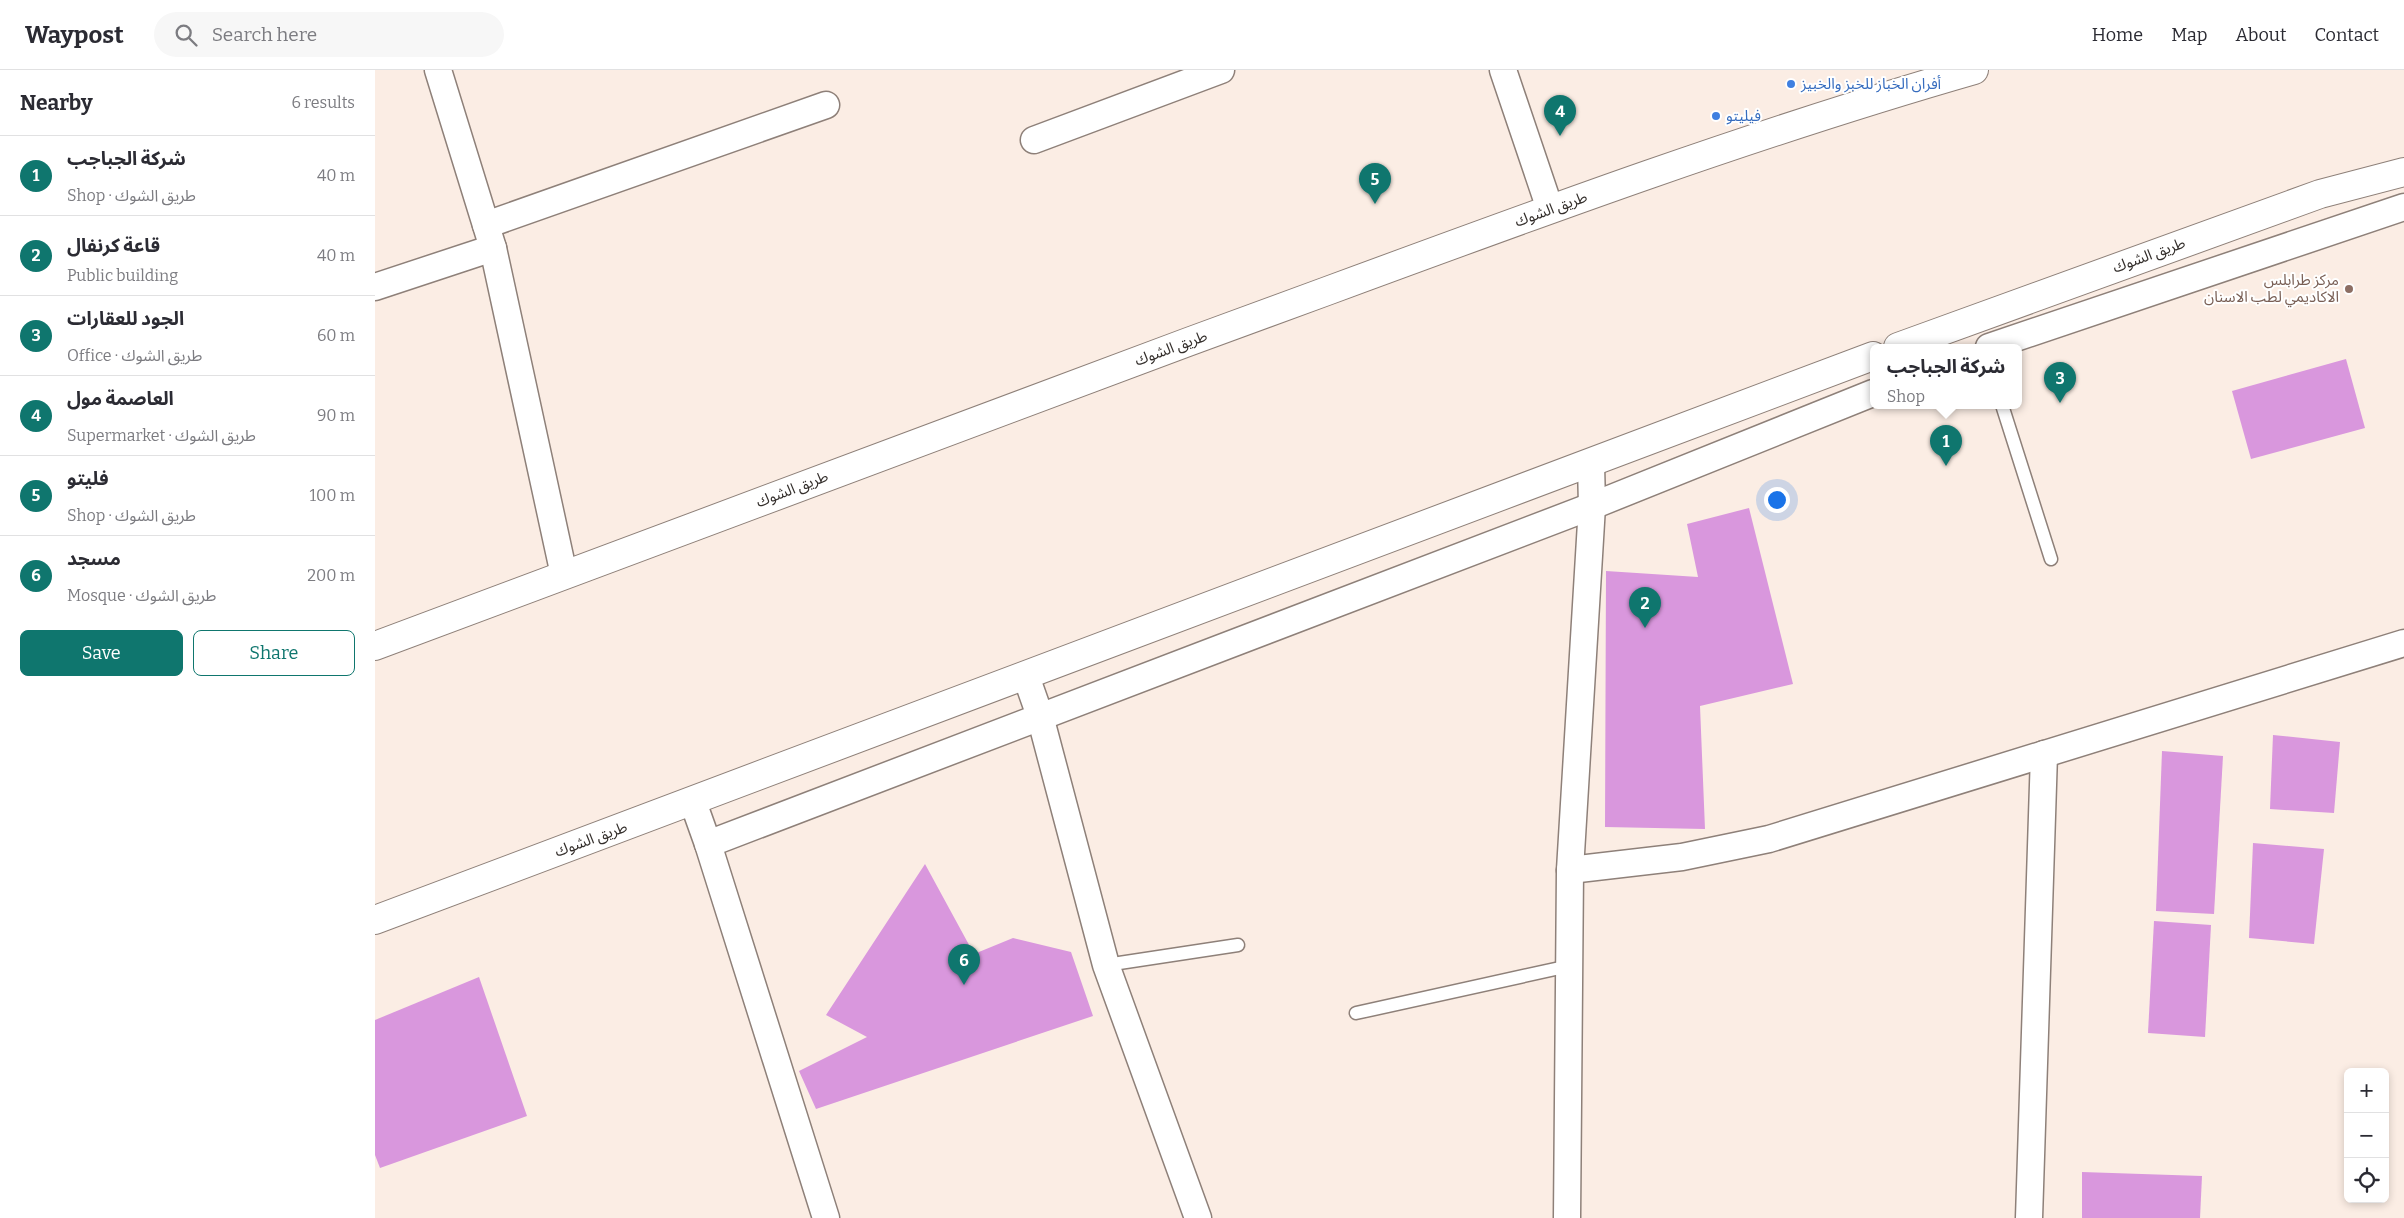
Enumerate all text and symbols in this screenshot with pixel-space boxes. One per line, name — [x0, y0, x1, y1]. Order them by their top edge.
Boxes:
search box — [154, 12, 504, 57]
text: Waypost — [25, 21, 124, 49]
icon: search — [172, 21, 200, 49]
text: Search here — [212, 23, 317, 46]
text: Home — [2092, 24, 2143, 46]
text: Map — [2171, 24, 2207, 46]
text: About — [2235, 24, 2286, 46]
text: Contact — [2314, 24, 2379, 46]
place label: أفران الخباز للخبز والخبيز — [1800, 75, 1941, 93]
marker: أفران الخباز للخبز والخبيز — [1785, 78, 1797, 90]
text: Nearby — [20, 90, 93, 116]
text: 6 results — [292, 93, 355, 112]
pin: 4 — [1544, 95, 1576, 136]
place label: فيليتو — [1726, 107, 1761, 125]
marker: فيليتو — [1710, 110, 1722, 122]
text: شركة الجباجب — [67, 147, 186, 170]
pin: 5 — [1359, 163, 1391, 204]
text: 1 — [33, 166, 39, 185]
text: 40 m — [317, 166, 355, 185]
text: Shop · طريق الشوك — [67, 186, 196, 205]
street label: طريق الشوك — [1512, 188, 1590, 231]
text: قاعة كرنفال — [67, 234, 160, 257]
street label: طريق الشوك — [2110, 234, 2188, 277]
text: 2 — [31, 246, 41, 265]
text: 40 m — [317, 246, 355, 265]
text: Public building — [67, 266, 178, 285]
place label: مركز طرابلس الاكاديمي لطب الاسنان — [2204, 271, 2339, 308]
marker: مركز طرابلس الاكاديمي لطب الاسنان — [2343, 283, 2355, 295]
text: الجود للعقارات — [67, 307, 184, 330]
text: 3 — [31, 326, 41, 345]
text: 60 m — [317, 326, 355, 345]
street label: طريق الشوك — [1132, 327, 1210, 370]
popup — [1870, 344, 2022, 409]
text: Office · طريق الشوك — [67, 346, 202, 365]
text: شركة الجباجب — [1887, 355, 2005, 378]
pin: 3 — [2044, 362, 2076, 403]
text: العاصمة مول — [67, 387, 174, 410]
text: Shop — [1887, 387, 1925, 406]
text: 4 — [31, 406, 41, 425]
text: 90 m — [317, 406, 355, 425]
pin: 1 — [1930, 425, 1962, 466]
text: Supermarket · طريق الشوك — [67, 426, 256, 445]
text: فليتو — [67, 467, 109, 490]
street label: طريق الشوك — [753, 467, 831, 512]
text: 5 — [32, 486, 40, 505]
text: 100 m — [310, 486, 355, 505]
your location — [1764, 487, 1790, 513]
text: Shop · طريق الشوك — [67, 506, 196, 525]
text: مسجد — [67, 547, 121, 570]
text: 6 — [31, 566, 41, 585]
text: 200 m — [307, 566, 355, 585]
text: Mosque · طريق الشوك — [67, 586, 216, 605]
pin: 2 — [1629, 587, 1661, 628]
button: Save — [20, 630, 183, 676]
button: Share — [193, 630, 355, 676]
street label: طريق الشوك — [552, 818, 630, 861]
pin: 6 — [948, 944, 980, 985]
map controls — [2344, 1068, 2389, 1203]
button: + — [2344, 1068, 2389, 1113]
button: − — [2344, 1113, 2389, 1158]
button: locate — [2344, 1158, 2389, 1203]

